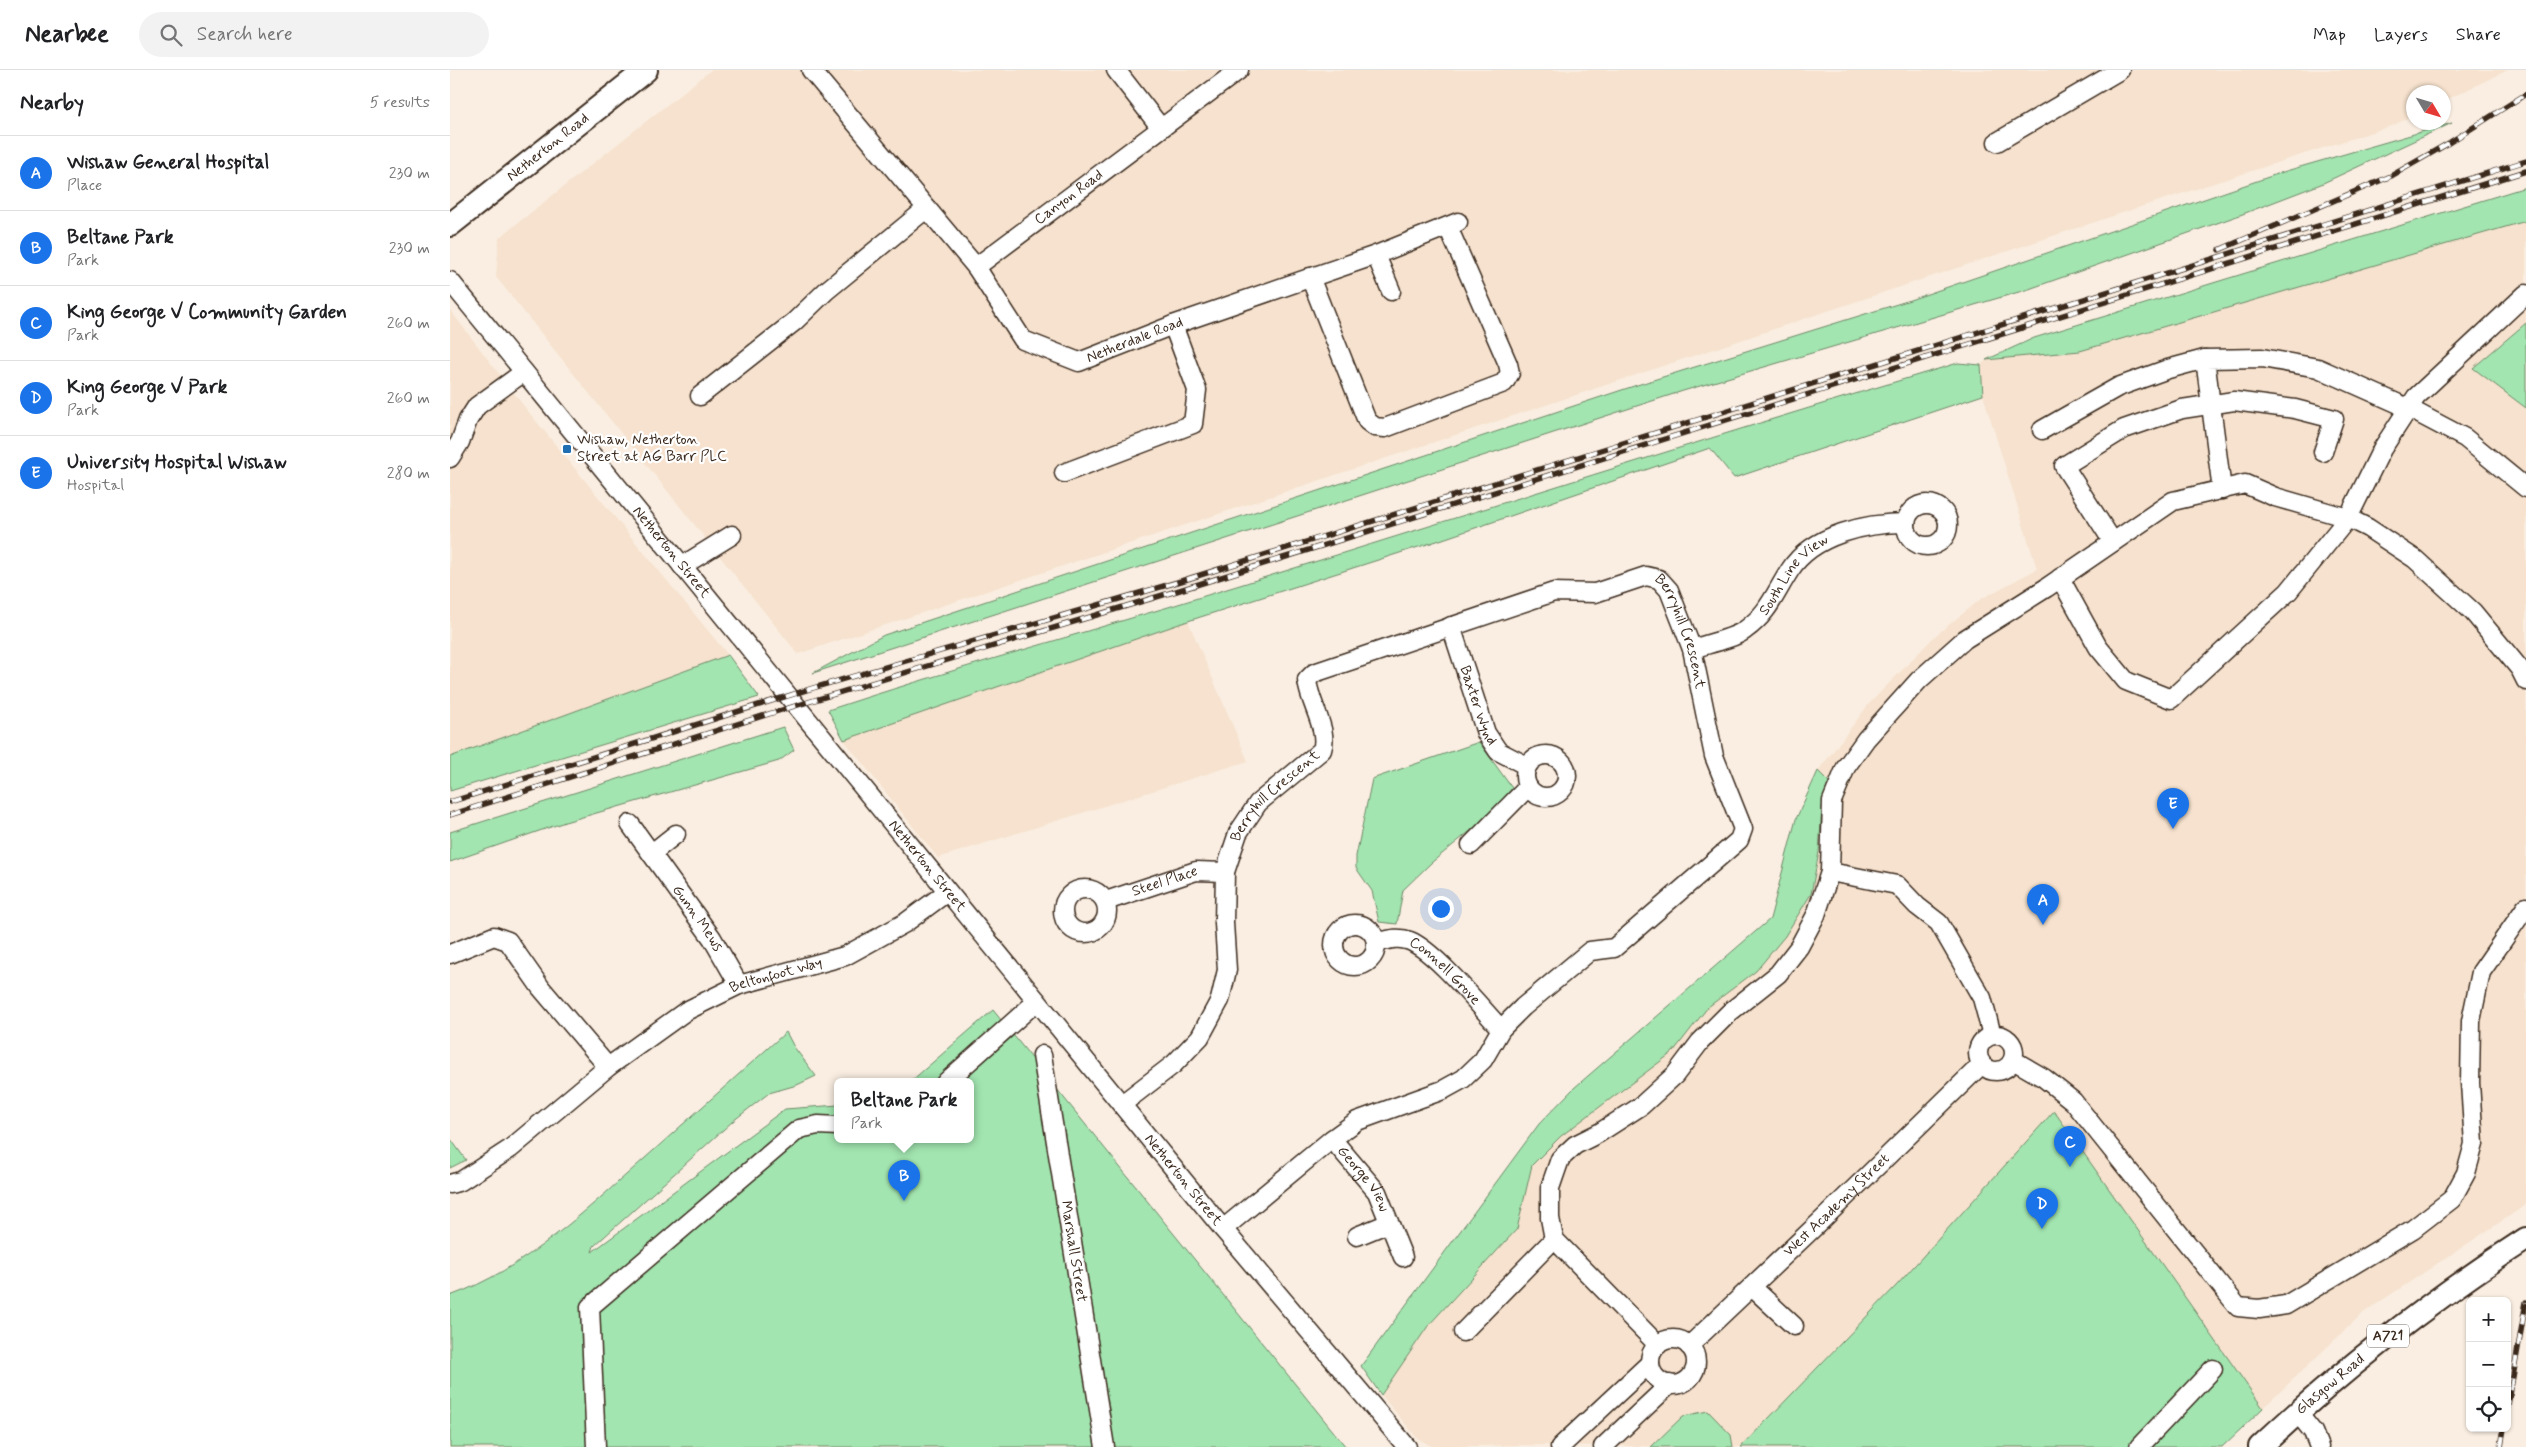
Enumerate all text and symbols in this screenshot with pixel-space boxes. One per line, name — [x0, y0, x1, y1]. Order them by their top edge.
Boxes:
search box — [139, 12, 489, 57]
text: Nearbee — [25, 19, 109, 50]
icon: search — [157, 21, 185, 49]
text: Search here — [197, 22, 293, 47]
text: Map — [2313, 23, 2346, 47]
text: Layers — [2374, 23, 2428, 47]
text: Share — [2456, 23, 2501, 47]
north arrow — [2406, 85, 2451, 130]
text: Nearby — [20, 89, 84, 117]
text: 5 results — [370, 92, 430, 113]
street label: Netherton Road — [503, 109, 593, 186]
text: Wishaw General Hospital — [67, 150, 269, 175]
text: A — [31, 163, 41, 184]
text: 230 m — [389, 163, 430, 184]
street label: Canyon Road — [1030, 165, 1107, 230]
text: Place — [67, 175, 102, 196]
text: Beltane Park — [67, 225, 174, 250]
text: B — [31, 238, 41, 259]
text: 230 m — [389, 238, 430, 259]
text: Park — [67, 250, 99, 271]
text: King George V Community Garden — [67, 300, 347, 325]
street label: Netherdale Road — [1084, 312, 1186, 368]
text: C — [30, 313, 42, 334]
text: 260 m — [387, 313, 430, 334]
text: Park — [67, 325, 99, 346]
text: King George V Park — [67, 375, 227, 400]
text: D — [30, 388, 42, 409]
text: 260 m — [387, 388, 430, 409]
text: Park — [67, 400, 99, 421]
place label: Wishaw, Netherton Street at AG Barr PLC — [577, 430, 727, 467]
marker: Wishaw, Netherton Street at AG Barr PLC — [561, 443, 573, 455]
text: University Hospital Wishaw — [67, 450, 287, 475]
text: E — [31, 463, 41, 484]
text: 280 m — [387, 463, 430, 484]
text: Hospital — [67, 475, 124, 496]
street label: Netherton Street — [628, 502, 715, 603]
street label: South Line View — [1755, 530, 1832, 620]
street label: Berryhill Crescent — [1649, 570, 1710, 691]
street label: Baxter Wynd — [1455, 663, 1502, 749]
street label: Berryhill Crescent — [1226, 746, 1324, 844]
pin: E — [2157, 788, 2189, 829]
street label: Netherton Street — [884, 816, 971, 916]
street label: Steel Place — [1129, 861, 1201, 902]
street label: Gunn Mews — [667, 881, 728, 955]
pin: A — [2027, 884, 2059, 925]
your location — [1428, 896, 1454, 922]
street label: Connell Grove — [1406, 932, 1485, 1010]
street label: Beltonfoot Way — [726, 953, 825, 998]
popup — [834, 1078, 974, 1143]
text: Beltane Park — [851, 1088, 957, 1113]
text: Park — [851, 1113, 883, 1134]
pin: C — [2054, 1126, 2086, 1167]
street label: Netherton Street — [1140, 1130, 1227, 1230]
street label: George View — [1332, 1142, 1394, 1215]
street label: West Academy Street — [1779, 1149, 1894, 1261]
pin: B — [888, 1160, 920, 1201]
pin: D — [2026, 1188, 2058, 1229]
street label: Marshall Street — [1056, 1199, 1092, 1304]
map controls — [2466, 1297, 2511, 1432]
button: + — [2466, 1297, 2511, 1342]
road number: A721 — [2367, 1324, 2409, 1348]
button: − — [2466, 1342, 2511, 1387]
street label: Glasgow Road — [2292, 1350, 2369, 1420]
button: locate — [2466, 1387, 2511, 1432]

